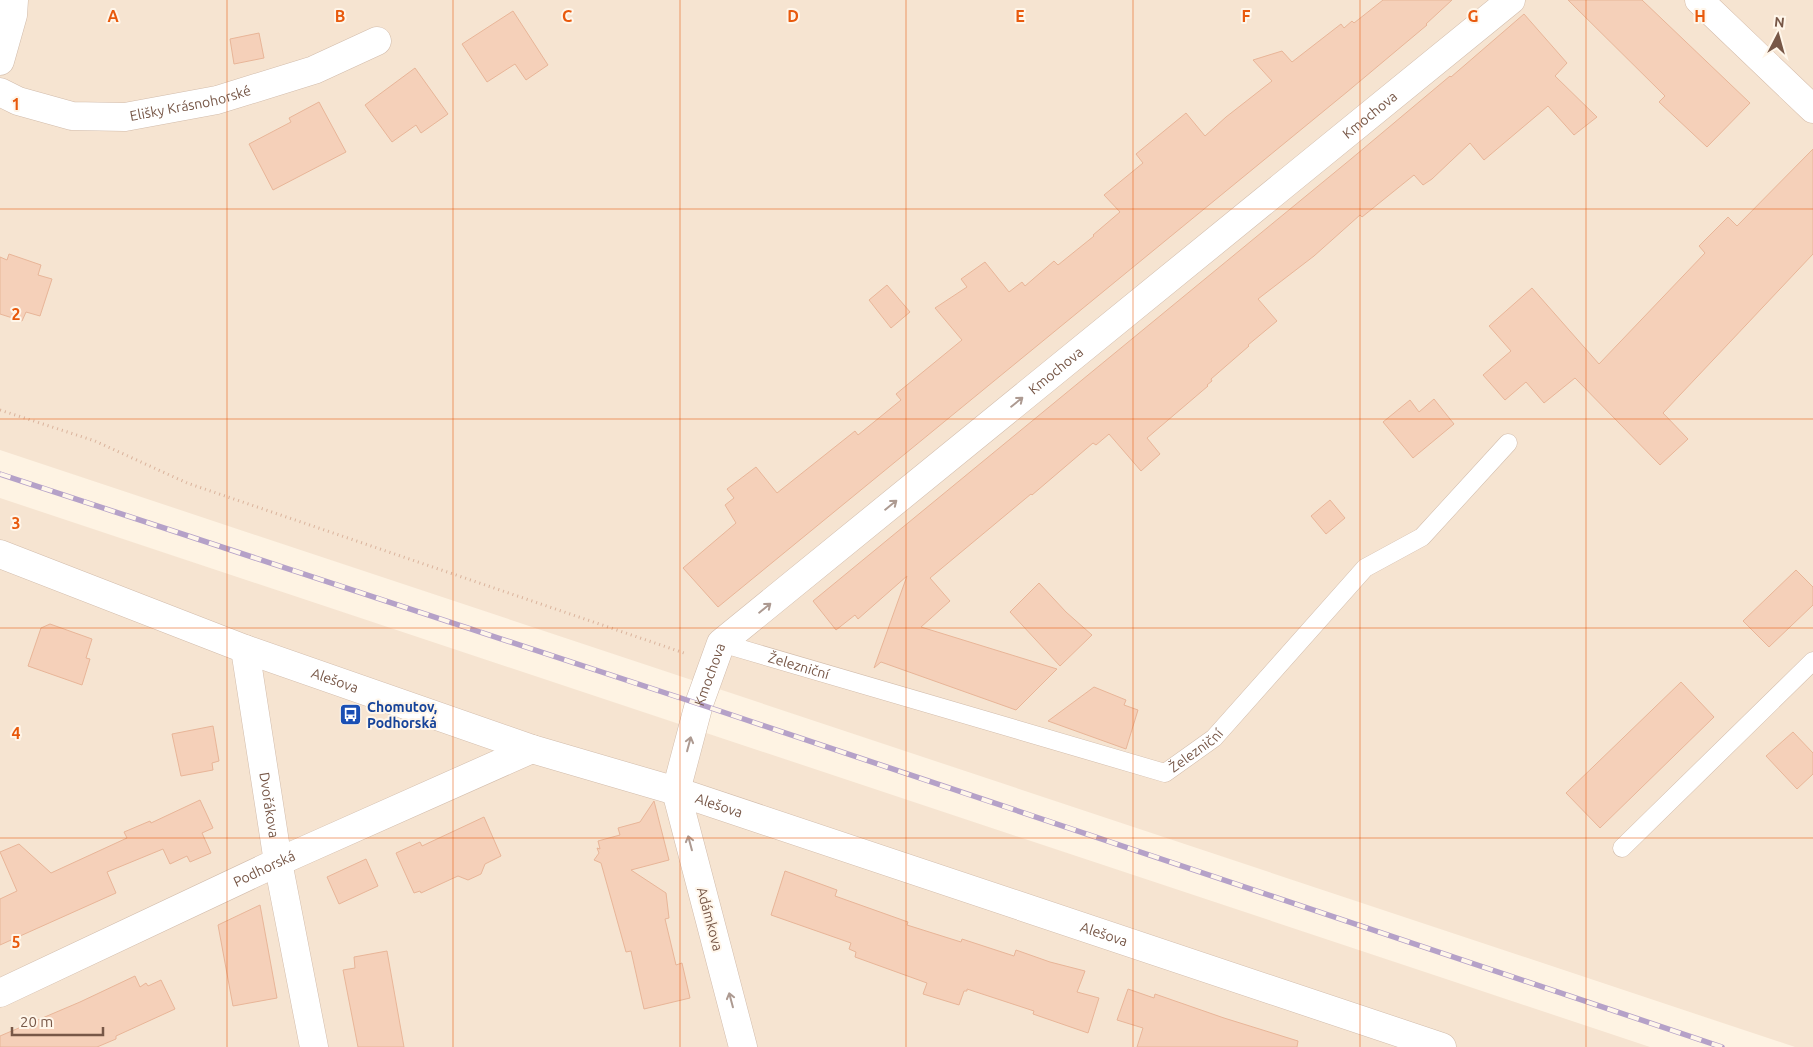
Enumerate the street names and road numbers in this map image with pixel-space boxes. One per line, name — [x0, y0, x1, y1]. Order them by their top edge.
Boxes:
street label: Elišky Krásnohorské — [128, 82, 253, 124]
street label: Kmochova — [1339, 88, 1400, 142]
street label: Kmochova — [1025, 344, 1086, 397]
street label: Kmochova — [691, 641, 728, 708]
street label: Železniční — [766, 648, 832, 682]
street label: Alešova — [309, 665, 361, 696]
street label: Železniční — [1165, 725, 1227, 775]
street label: Dvořákova — [256, 771, 282, 839]
street label: Alešova — [693, 790, 745, 821]
street label: Podhorská — [231, 847, 298, 890]
street label: Adámkova — [694, 885, 726, 953]
street label: Alešova — [1078, 919, 1130, 949]

